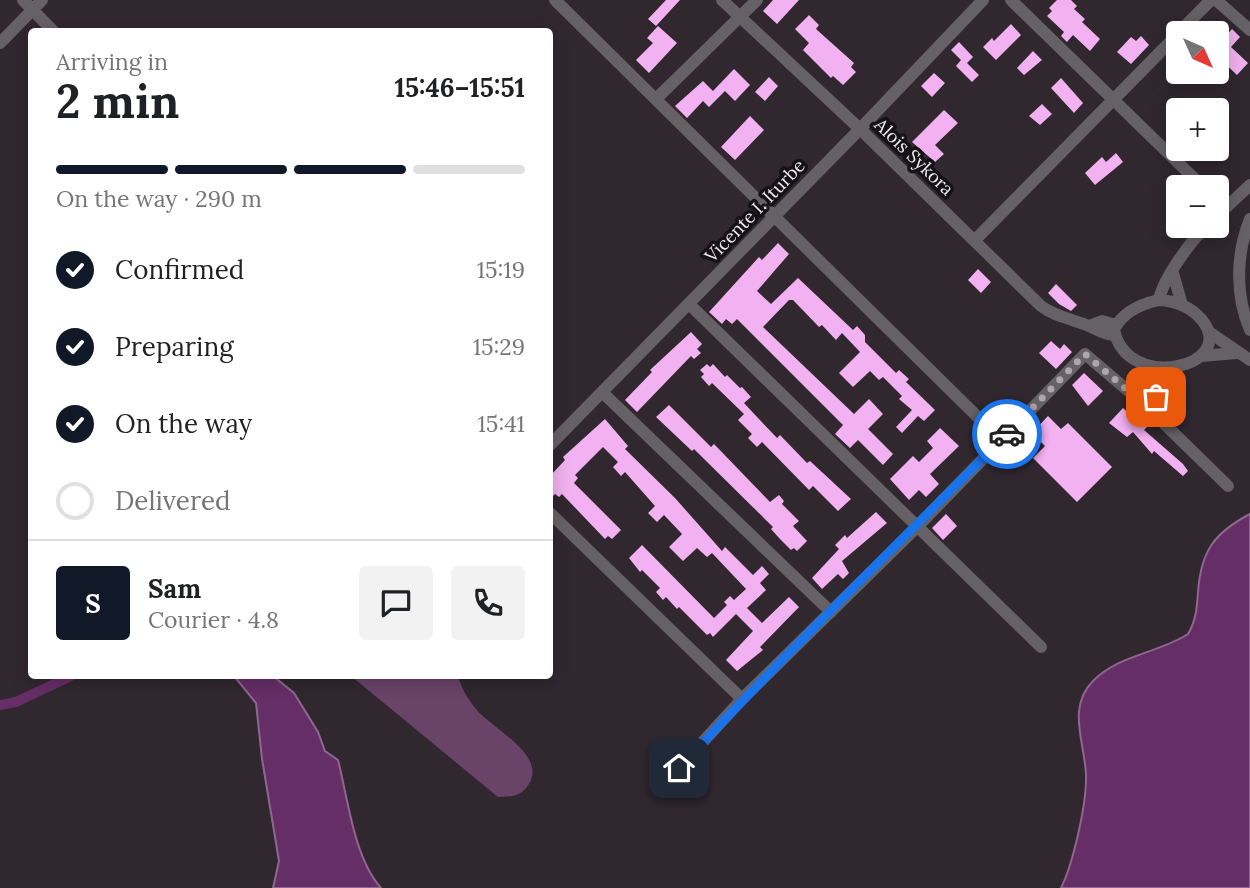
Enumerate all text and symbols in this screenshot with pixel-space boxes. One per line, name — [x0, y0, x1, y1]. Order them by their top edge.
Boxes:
north arrow — [1166, 21, 1228, 84]
map controls — [1166, 21, 1229, 238]
text: Arriving in — [56, 47, 168, 76]
text: 15:46–15:51 — [394, 71, 525, 104]
text: 2 min — [56, 72, 179, 131]
button: + — [1166, 98, 1229, 161]
street label: Alois Sykora — [869, 112, 959, 200]
street label: Vicente I. Iturbe — [699, 154, 810, 268]
button: − — [1166, 175, 1229, 238]
text: On the way · 290 m — [56, 184, 262, 213]
icon: check — [56, 251, 94, 289]
text: Confirmed — [115, 253, 244, 286]
text: 15:19 — [477, 255, 525, 284]
icon: check — [56, 328, 94, 366]
text: Preparing — [115, 330, 234, 363]
text: 15:29 — [473, 332, 525, 361]
pin — [1126, 367, 1186, 427]
icon: bag — [1137, 378, 1175, 416]
courier — [972, 399, 1042, 469]
icon: check — [56, 405, 94, 443]
text: On the way — [115, 407, 252, 440]
text: 15:41 — [478, 409, 525, 438]
icon: car — [988, 415, 1026, 453]
text: Delivered — [115, 484, 231, 517]
button: chat — [359, 566, 433, 640]
button: phone — [451, 566, 525, 640]
text: Sam — [148, 572, 201, 605]
text: S — [85, 587, 101, 620]
text: Courier · 4.8 — [148, 605, 279, 634]
pin — [649, 738, 709, 798]
icon: home — [660, 749, 698, 787]

